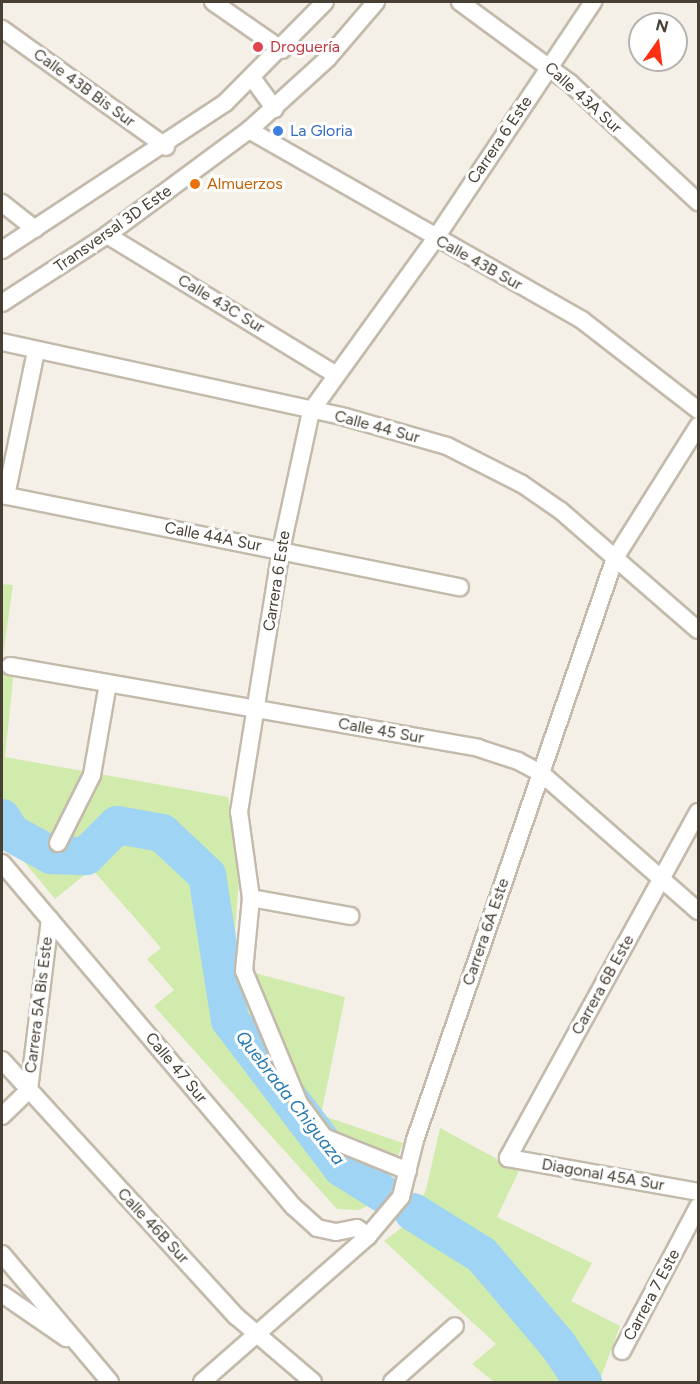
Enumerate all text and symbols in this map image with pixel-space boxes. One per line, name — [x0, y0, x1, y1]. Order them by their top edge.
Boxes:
north arrow — [628, 12, 688, 72]
text: N — [654, 15, 670, 37]
place label: Droguería — [270, 37, 340, 57]
marker: Droguería — [251, 40, 265, 54]
street label: Calle 43B Bis Sur — [29, 45, 139, 131]
street label: Calle 43A Sur — [541, 58, 625, 138]
street label: Carrera 6 Este — [464, 93, 536, 187]
place label: La Gloria — [290, 121, 353, 141]
marker: La Gloria — [271, 124, 285, 138]
place label: Almuerzos — [207, 174, 283, 194]
marker: Almuerzos — [188, 177, 202, 191]
street label: Transversal 3D Este — [51, 181, 175, 277]
street label: Calle 43B Sur — [432, 231, 526, 295]
street label: Calle 43C Sur — [174, 271, 268, 337]
street label: Calle 44 Sur — [332, 406, 422, 448]
street label: Calle 44A Sur — [163, 518, 263, 556]
street label: Carrera 6 Este — [260, 529, 294, 633]
street label: Calle 45 Sur — [337, 714, 425, 748]
street label: Carrera 6A Este — [459, 876, 513, 988]
street label: Carrera 6B Este — [568, 932, 638, 1038]
street label: Carrera 5A Bis Este — [21, 936, 57, 1074]
water label: Quebrada Chiguaza — [231, 1027, 349, 1169]
street label: Calle 47 Sur — [141, 1029, 211, 1107]
street label: Diagonal 45A Sur — [540, 1155, 666, 1195]
street label: Calle 46B Sur — [113, 1184, 193, 1268]
street label: Carrera 7 Este — [620, 1246, 684, 1344]

